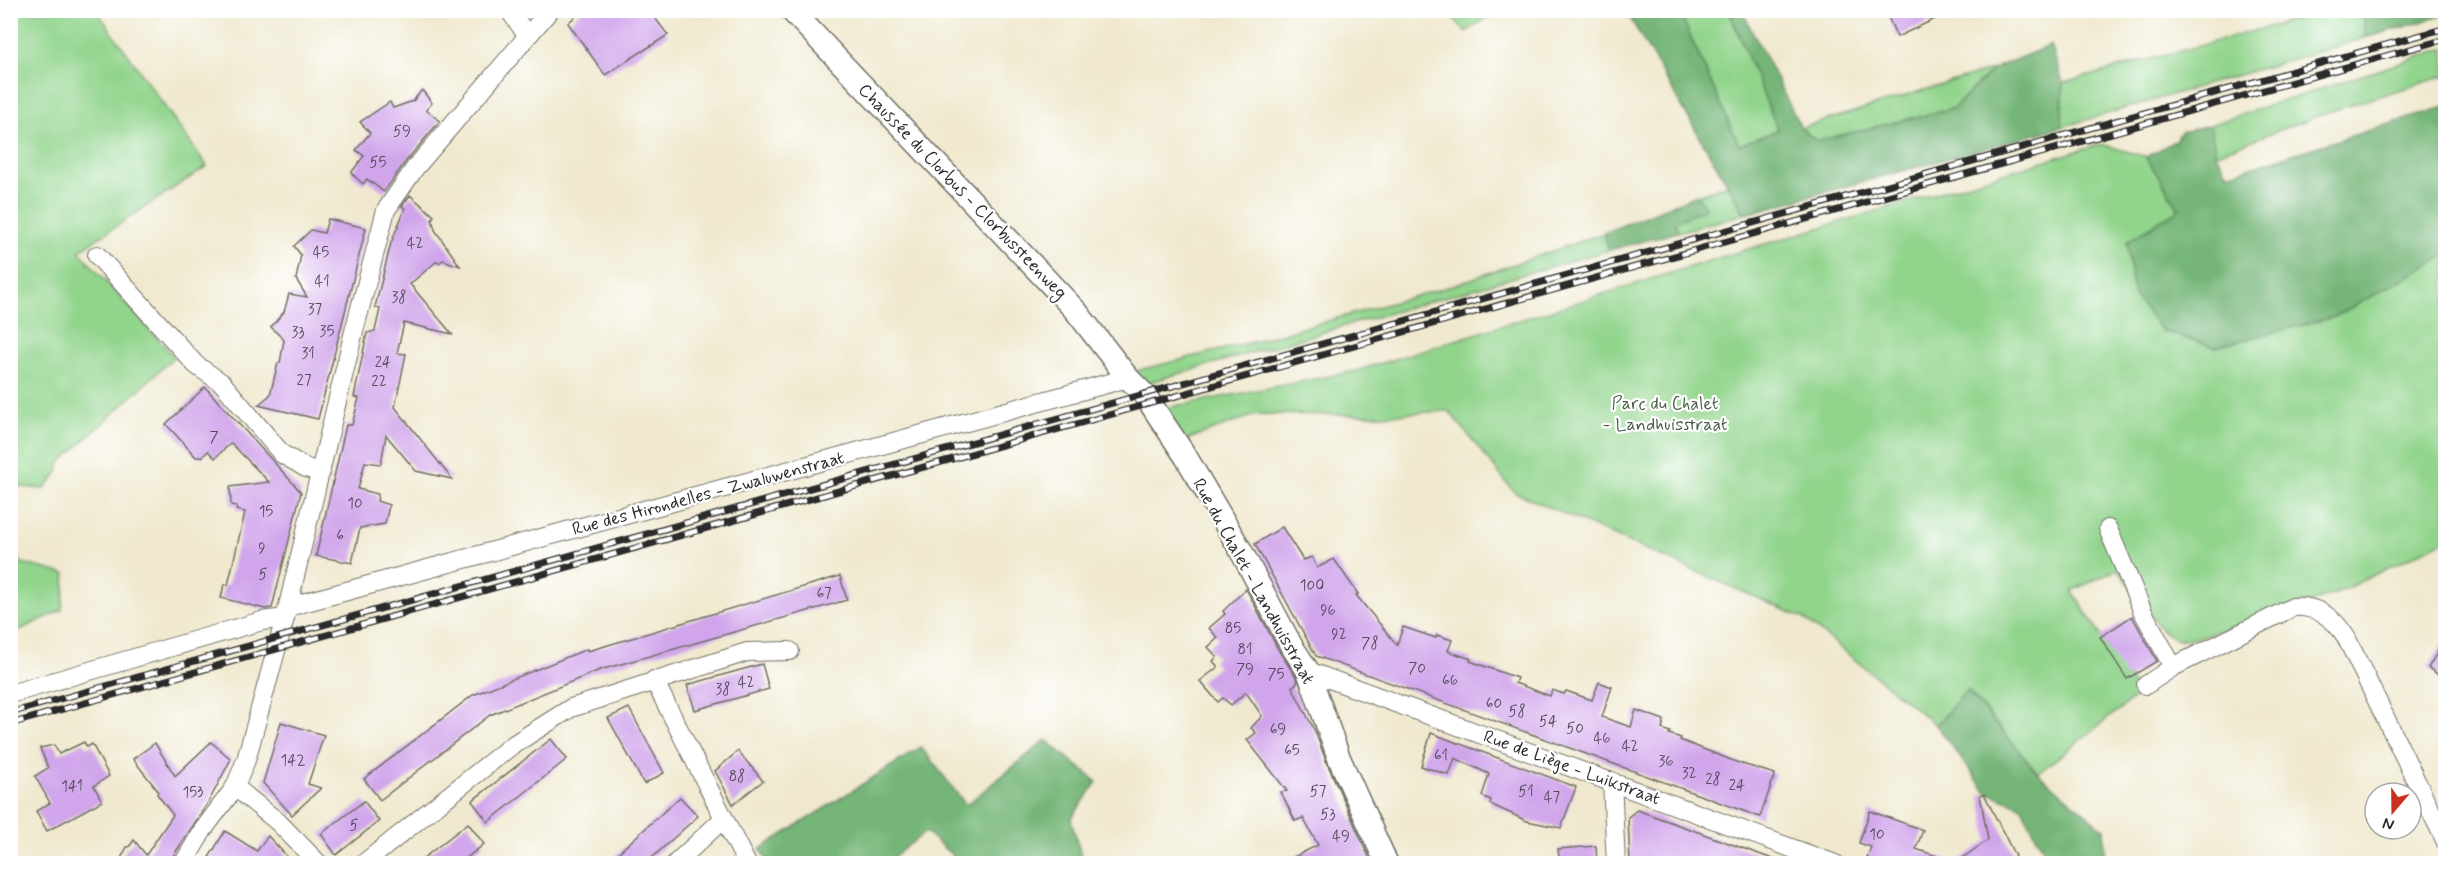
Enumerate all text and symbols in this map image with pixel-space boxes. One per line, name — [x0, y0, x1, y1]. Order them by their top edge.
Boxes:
street label: Chaussée du Clorbus - Clorbussteenweg — [852, 79, 1072, 306]
house number: 59 — [393, 122, 411, 142]
house number: 55 — [370, 153, 387, 173]
house number: 42 — [407, 234, 423, 254]
house number: 45 — [313, 243, 329, 263]
house number: 41 — [314, 272, 330, 292]
house number: 38 — [391, 288, 407, 308]
house number: 37 — [308, 300, 323, 320]
house number: 35 — [320, 322, 334, 342]
house number: 33 — [291, 323, 305, 343]
house number: 31 — [301, 344, 315, 364]
house number: 24 — [375, 353, 391, 373]
house number: 27 — [297, 371, 312, 391]
house number: 22 — [371, 372, 387, 392]
park label: Parc du Chalet - Landhuisstraat — [1603, 392, 1728, 437]
house number: 7 — [209, 428, 219, 448]
street label: Rue des Hirondelles - Zwaluwenstraat — [570, 446, 847, 542]
street label: Rue du Chalet - Landhuisstraat — [1186, 474, 1320, 689]
house number: 10 — [347, 494, 363, 514]
house number: 15 — [259, 502, 273, 522]
house number: 6 — [336, 526, 344, 546]
house number: 9 — [258, 539, 266, 559]
house number: 5 — [258, 565, 268, 585]
house number: 100 — [1300, 576, 1324, 596]
house number: 67 — [816, 584, 832, 604]
house number: 96 — [1320, 601, 1336, 621]
house number: 85 — [1225, 619, 1241, 639]
house number: 92 — [1331, 625, 1347, 645]
house number: 78 — [1361, 634, 1379, 654]
house number: 81 — [1238, 640, 1252, 660]
house number: 70 — [1408, 659, 1426, 679]
house number: 79 — [1236, 660, 1254, 680]
house number: 75 — [1267, 665, 1285, 685]
house number: 66 — [1442, 671, 1458, 691]
house number: 42 — [738, 673, 754, 693]
house number: 38 — [715, 680, 731, 700]
house number: 60 — [1486, 694, 1502, 714]
house number: 58 — [1508, 702, 1526, 722]
house number: 54 — [1539, 712, 1557, 732]
house number: 50 — [1566, 719, 1584, 739]
house number: 69 — [1270, 720, 1286, 740]
street label: Rue de Liège - Luikstraat — [1480, 725, 1664, 811]
house number: 46 — [1593, 729, 1611, 749]
house number: 42 — [1622, 737, 1638, 757]
house number: 65 — [1284, 741, 1300, 761]
house number: 61 — [1434, 746, 1448, 766]
house number: 142 — [281, 751, 305, 771]
house number: 36 — [1658, 752, 1674, 772]
house number: 32 — [1682, 764, 1696, 784]
house number: 88 — [729, 767, 745, 787]
house number: 28 — [1705, 770, 1721, 790]
house number: 24 — [1729, 776, 1745, 796]
house number: 141 — [61, 777, 83, 797]
north arrow — [2363, 781, 2423, 841]
house number: 57 — [1310, 782, 1327, 802]
house number: 51 — [1518, 782, 1534, 802]
house number: 153 — [183, 783, 203, 803]
house number: 47 — [1544, 788, 1561, 808]
house number: 53 — [1320, 805, 1336, 825]
text: N — [2380, 812, 2397, 835]
house number: 5 — [349, 816, 359, 836]
house number: 10 — [1869, 825, 1885, 845]
house number: 49 — [1332, 827, 1350, 847]

